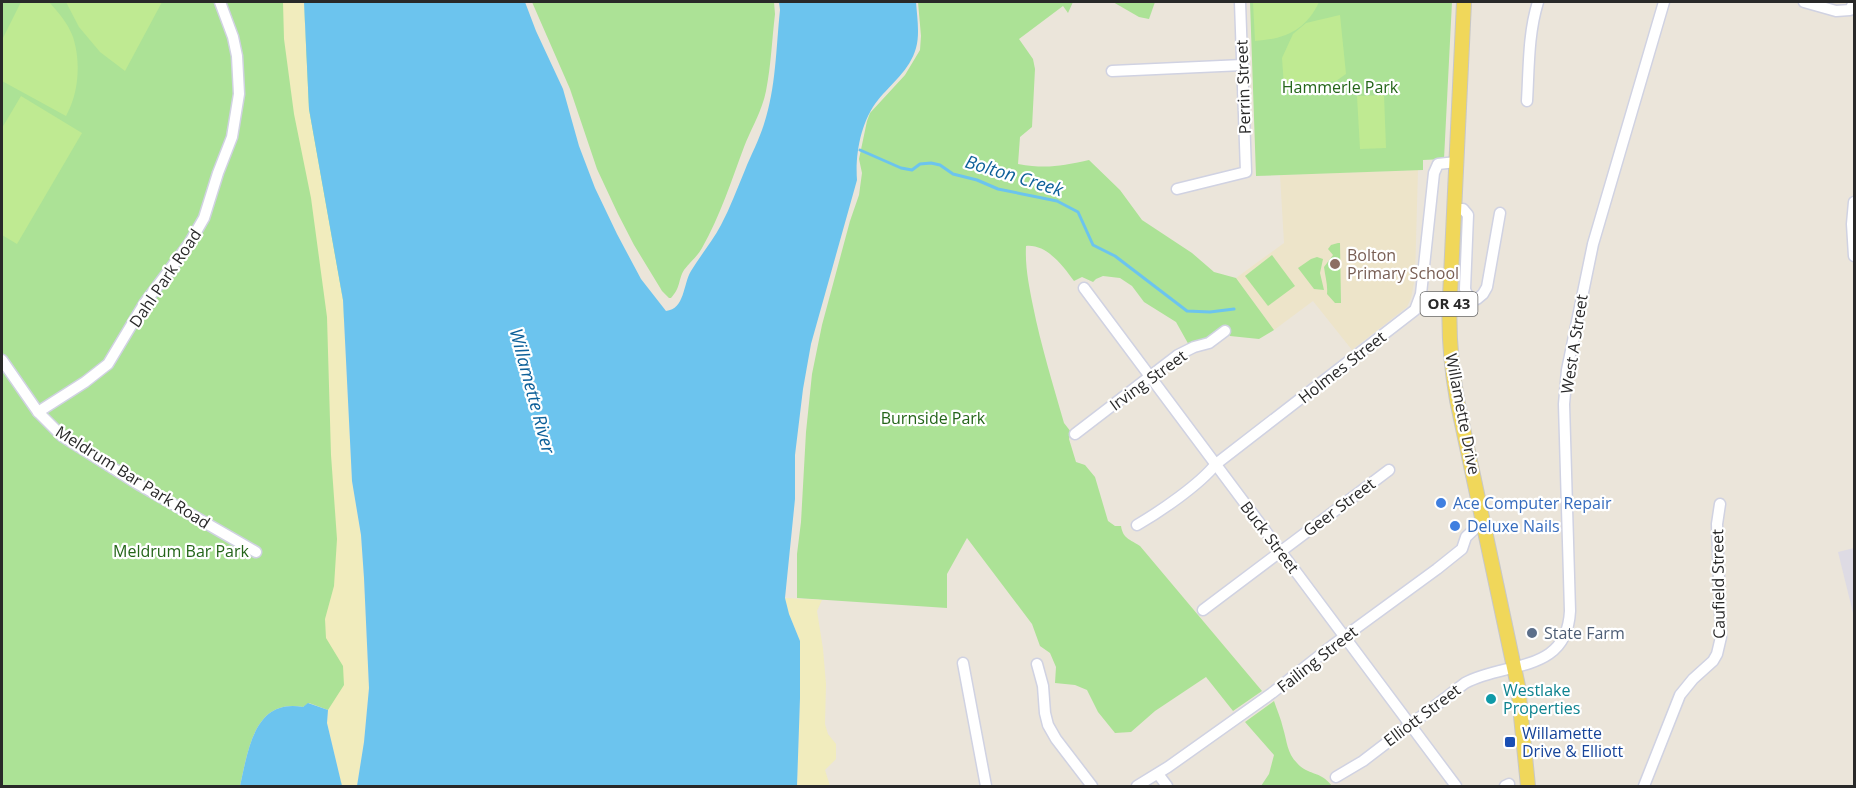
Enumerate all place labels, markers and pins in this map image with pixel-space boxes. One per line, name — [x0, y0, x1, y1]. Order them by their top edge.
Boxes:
place label: Bolton Primary School — [1347, 244, 1459, 284]
marker: Bolton Primary School — [1328, 257, 1342, 271]
place label: Ace Computer Repair — [1453, 492, 1612, 514]
marker: Ace Computer Repair — [1434, 496, 1448, 510]
place label: Deluxe Nails — [1467, 515, 1560, 537]
marker: Deluxe Nails — [1448, 519, 1462, 533]
place label: State Farm — [1544, 622, 1625, 644]
marker: State Farm — [1525, 626, 1539, 640]
place label: Westlake Properties — [1503, 679, 1580, 719]
marker: Westlake Properties — [1484, 692, 1498, 706]
place label: Willamette Drive & Elliott — [1522, 722, 1623, 762]
marker: Willamette Drive & Elliott — [1503, 735, 1517, 749]

